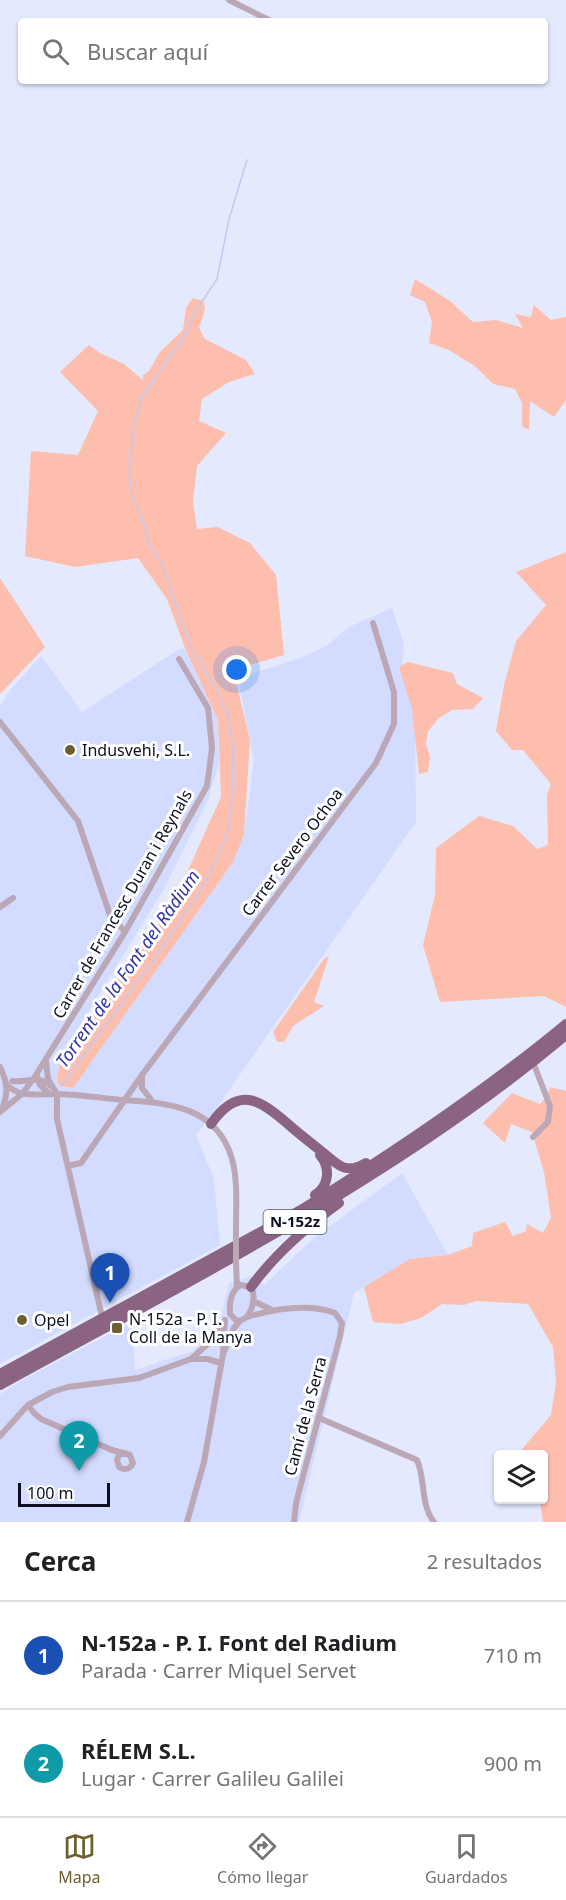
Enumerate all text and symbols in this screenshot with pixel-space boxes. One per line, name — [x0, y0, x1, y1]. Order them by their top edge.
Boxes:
search box — [18, 18, 548, 84]
icon: search — [39, 35, 72, 68]
text: Buscar aquí — [87, 36, 208, 66]
your location — [222, 655, 251, 684]
place label: Indusvehi, S.L. — [82, 739, 190, 761]
marker: Indusvehi, S.L. — [63, 743, 77, 757]
street label: Carrer Severo Ochoa — [236, 783, 348, 921]
street label: Carrer de Francesc Duran i Reynals — [47, 785, 197, 1023]
water label: Torrent de la Font del Ràdium — [50, 865, 205, 1072]
road number: N-152z — [264, 1210, 326, 1234]
pin: 1 — [90, 1254, 130, 1303]
place label: N-152a - P. I. Coll de la Manya — [129, 1308, 252, 1348]
place label: Opel — [34, 1309, 70, 1331]
marker: Opel — [15, 1313, 29, 1327]
marker: N-152a - P. I. Coll de la Manya — [110, 1321, 124, 1335]
street label: Camí de la Serra — [279, 1354, 331, 1478]
pin: 2 — [60, 1422, 98, 1471]
map controls — [494, 1450, 548, 1504]
button: layers — [494, 1450, 548, 1504]
scale bar — [18, 1480, 110, 1508]
text: 100 m — [27, 1482, 74, 1504]
text: Cerca — [24, 1543, 96, 1579]
text: 2 resultados — [427, 1548, 542, 1575]
text: N-152a - P. I. Font del Radium — [81, 1627, 397, 1657]
text: 1 — [38, 1642, 49, 1669]
text: 710 m — [484, 1642, 542, 1669]
text: Parada · Carrer Miquel Servet — [81, 1657, 356, 1684]
text: RÉLEM S.L. — [81, 1735, 196, 1765]
text: 2 — [38, 1750, 49, 1777]
text: 900 m — [484, 1750, 542, 1777]
text: Lugar · Carrer Galileu Galilei — [81, 1765, 344, 1792]
tab: Mapa — [58, 1830, 101, 1888]
tab: Cómo llegar — [217, 1830, 308, 1888]
tab: Guardados — [425, 1830, 508, 1888]

